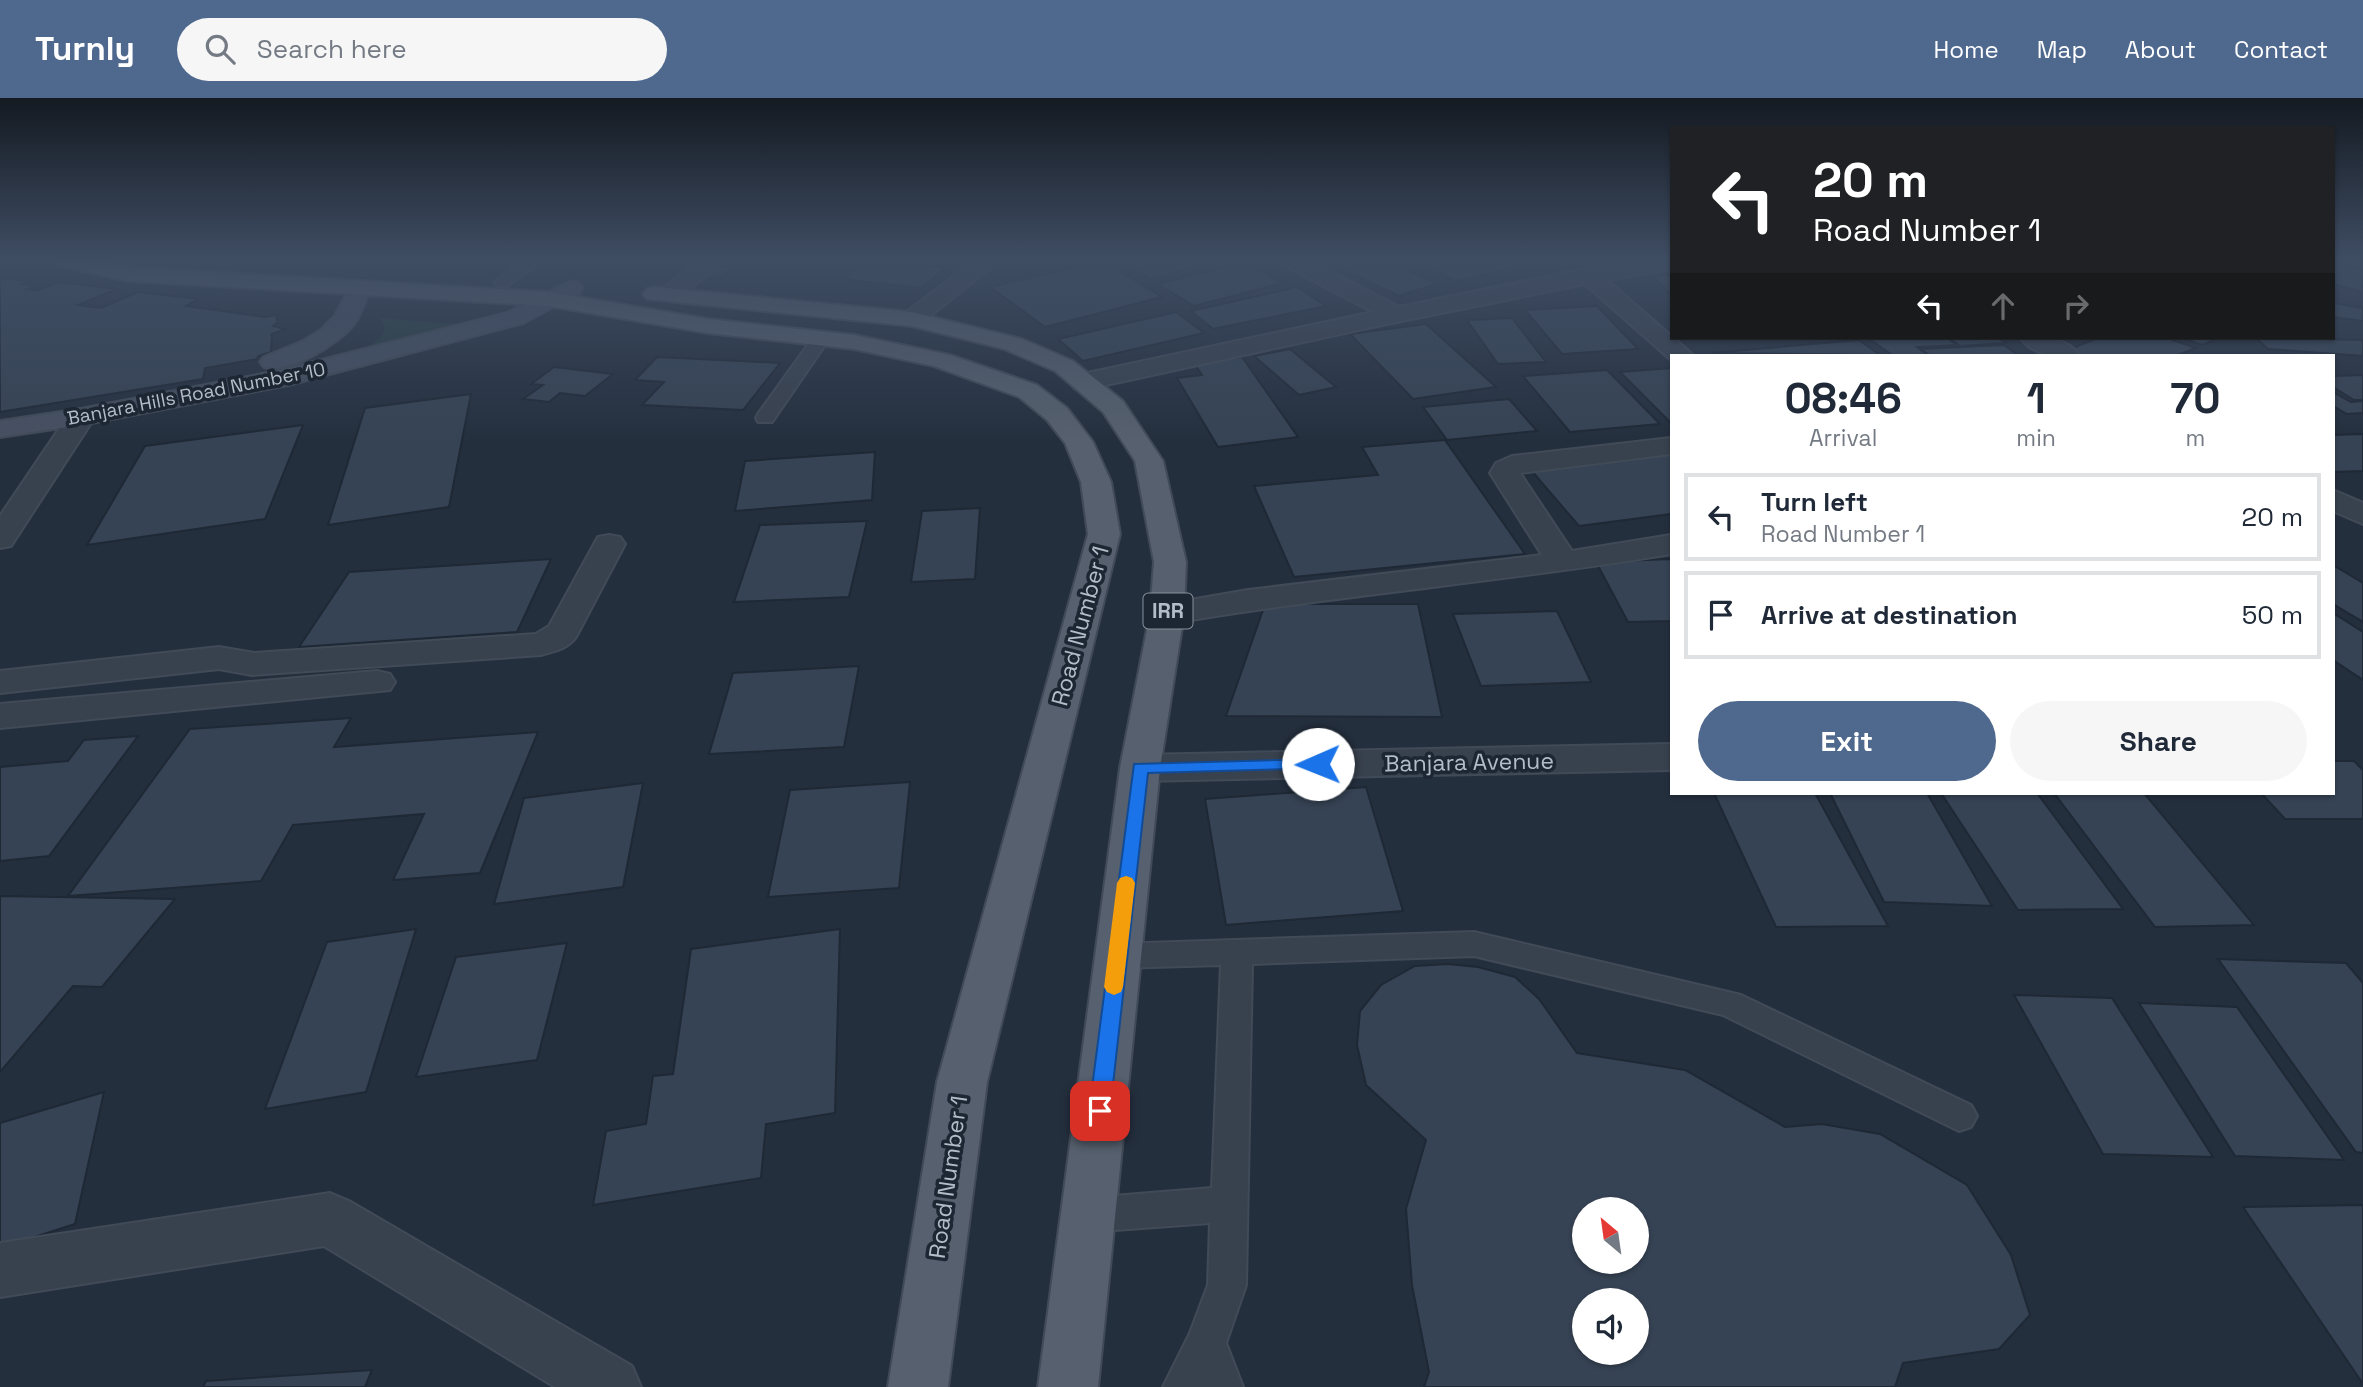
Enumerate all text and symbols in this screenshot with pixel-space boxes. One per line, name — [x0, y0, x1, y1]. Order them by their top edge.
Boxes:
search box — [177, 18, 667, 81]
text: Turnly — [35, 28, 135, 70]
icon: search — [201, 30, 239, 68]
text: Search here — [257, 32, 407, 66]
text: Home — [1933, 34, 1999, 65]
text: Map — [2037, 34, 2087, 65]
text: About — [2125, 34, 2196, 65]
text: Contact — [2234, 34, 2328, 65]
text: 20 m — [1813, 149, 1928, 211]
icon: left — [1698, 154, 1789, 245]
text: Road Number 1 — [1813, 210, 2041, 250]
icon: left — [1911, 287, 1949, 325]
icon: ahead — [1984, 287, 2022, 325]
icon: right — [2057, 287, 2095, 325]
street label: Banjara Hills Road Number 10 — [65, 356, 327, 431]
text: 08:46 — [1784, 372, 1902, 425]
text: 1 — [2027, 372, 2046, 425]
text: 70 — [2170, 372, 2221, 425]
text: Arrival — [1809, 423, 1877, 453]
text: min — [2016, 423, 2056, 453]
text: m — [2186, 423, 2205, 453]
text: Turn left — [1761, 485, 1868, 519]
icon: left — [1702, 498, 1740, 536]
text: 20 m — [2242, 500, 2303, 534]
text: Road Number 1 — [1761, 519, 1925, 549]
street label: Road Number 1 — [1044, 543, 1116, 709]
road number: IRR — [1144, 594, 1192, 628]
icon: arrive — [1702, 596, 1740, 634]
text: Arrive at destination — [1761, 598, 2018, 632]
text: 50 m — [2242, 598, 2303, 632]
button: Exit — [1698, 701, 1996, 781]
button: Share — [2010, 701, 2307, 781]
position arrow — [1281, 727, 1355, 801]
street label: Banjara Avenue — [1384, 746, 1554, 778]
pin — [1070, 1081, 1130, 1141]
icon: arrive — [1081, 1092, 1119, 1130]
street label: Road Number 1 — [922, 1094, 974, 1260]
north arrow — [1572, 1197, 1648, 1274]
map controls — [1572, 1197, 1649, 1365]
button: sound — [1572, 1288, 1649, 1365]

